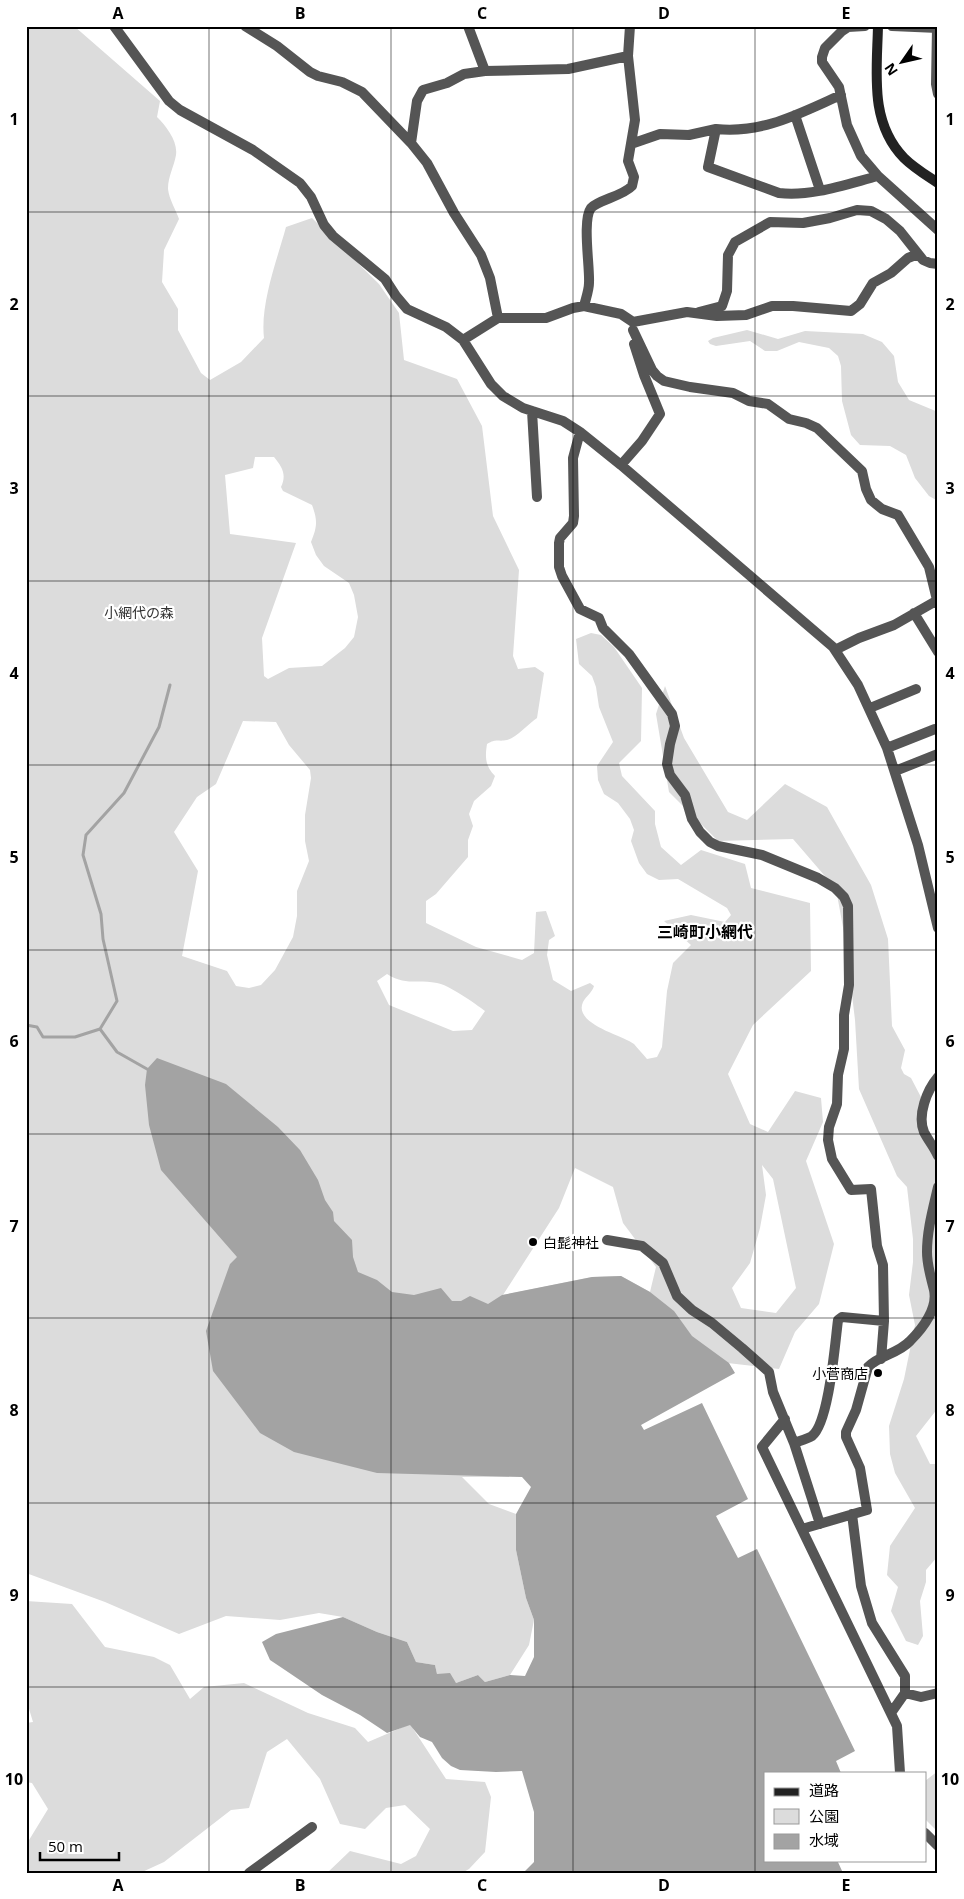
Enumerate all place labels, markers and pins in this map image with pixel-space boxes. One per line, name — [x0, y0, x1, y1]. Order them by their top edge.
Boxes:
place label: 白髭神社 — [543, 1233, 599, 1252]
marker: 白髭神社 — [527, 1236, 539, 1248]
place label: 小菅商店 — [812, 1364, 868, 1383]
marker: 小菅商店 — [872, 1367, 884, 1379]

